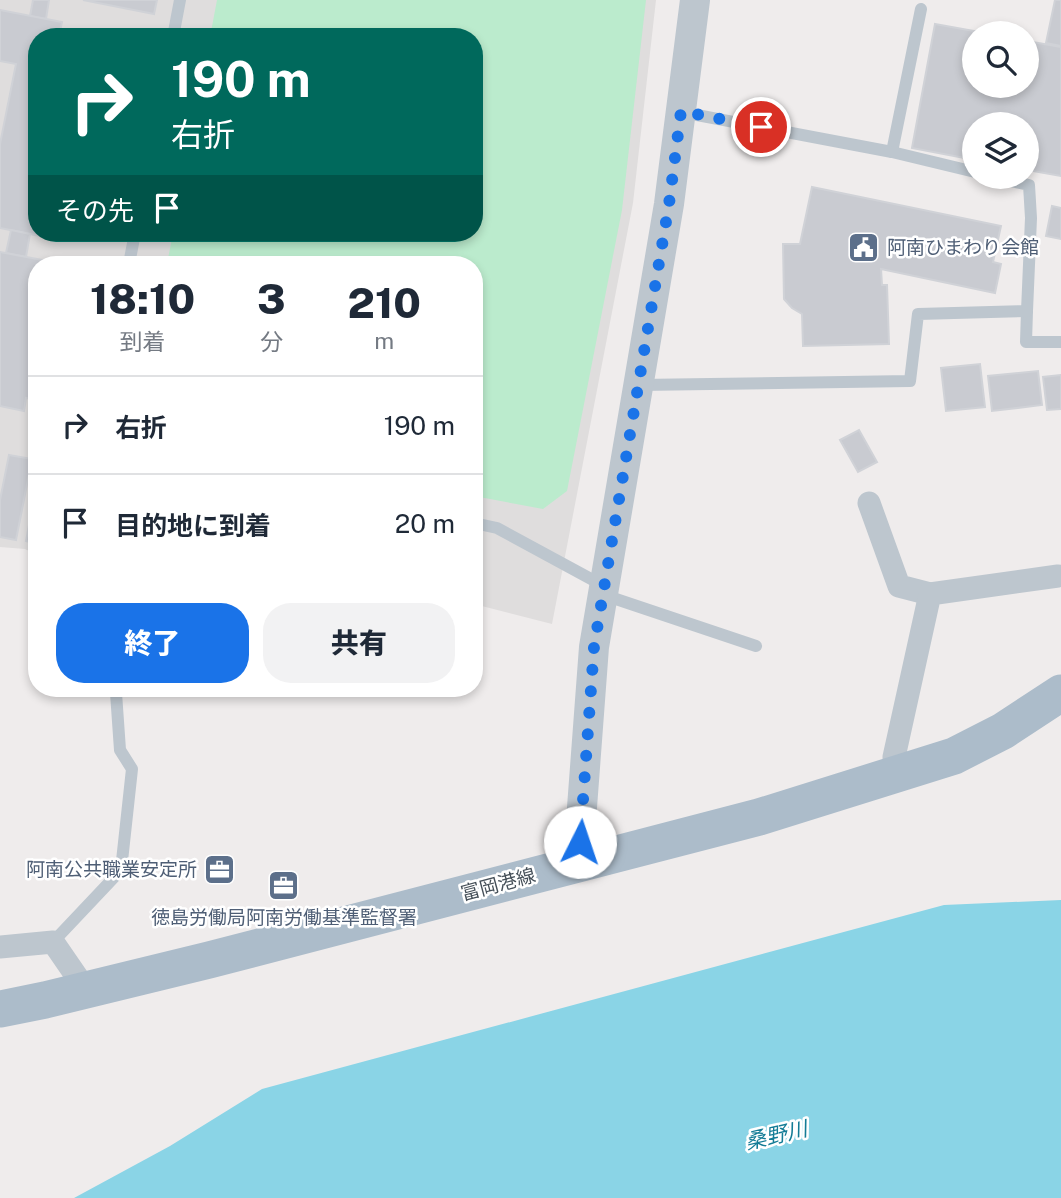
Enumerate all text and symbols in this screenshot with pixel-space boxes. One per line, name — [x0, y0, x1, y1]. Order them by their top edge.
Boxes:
map controls — [962, 21, 1039, 189]
button: search — [962, 21, 1039, 98]
text: 190 m — [171, 50, 311, 108]
icon: right — [56, 56, 147, 147]
pin — [731, 97, 791, 157]
icon: arrive — [742, 108, 780, 146]
button: layers — [962, 112, 1039, 189]
text: 右折 — [171, 116, 235, 153]
icon: arrive — [148, 189, 186, 227]
text: その先 — [56, 195, 134, 226]
public building icon: 阿南ひまわり会館 — [847, 230, 881, 264]
place label: 阿南ひまわり会館 — [887, 236, 1039, 258]
text: 18:10 — [90, 274, 195, 323]
text: 3 — [257, 274, 286, 323]
text: 210 — [348, 278, 421, 327]
text: m — [374, 327, 394, 354]
text: 到着 — [120, 328, 166, 355]
text: 分 — [260, 328, 283, 355]
icon: right — [56, 406, 94, 444]
text: 190 m — [384, 410, 455, 441]
text: 右折 — [115, 412, 167, 443]
icon: arrive — [56, 504, 94, 542]
text: 20 m — [395, 508, 455, 539]
text: 目的地に到着 — [115, 510, 271, 541]
button: 終了 — [56, 603, 249, 683]
button: 共有 — [263, 603, 455, 683]
position arrow — [543, 805, 617, 879]
office icon: 阿南公共職業安定所 — [203, 852, 237, 886]
place label: 阿南公共職業安定所 — [26, 858, 197, 880]
street label: 富岡港線 — [458, 864, 538, 904]
office icon: 徳島労働局阿南労働基準監督署 — [267, 869, 301, 903]
place label: 徳島労働局阿南労働基準監督署 — [151, 906, 417, 928]
water label: 桑野川 — [742, 1115, 811, 1154]

